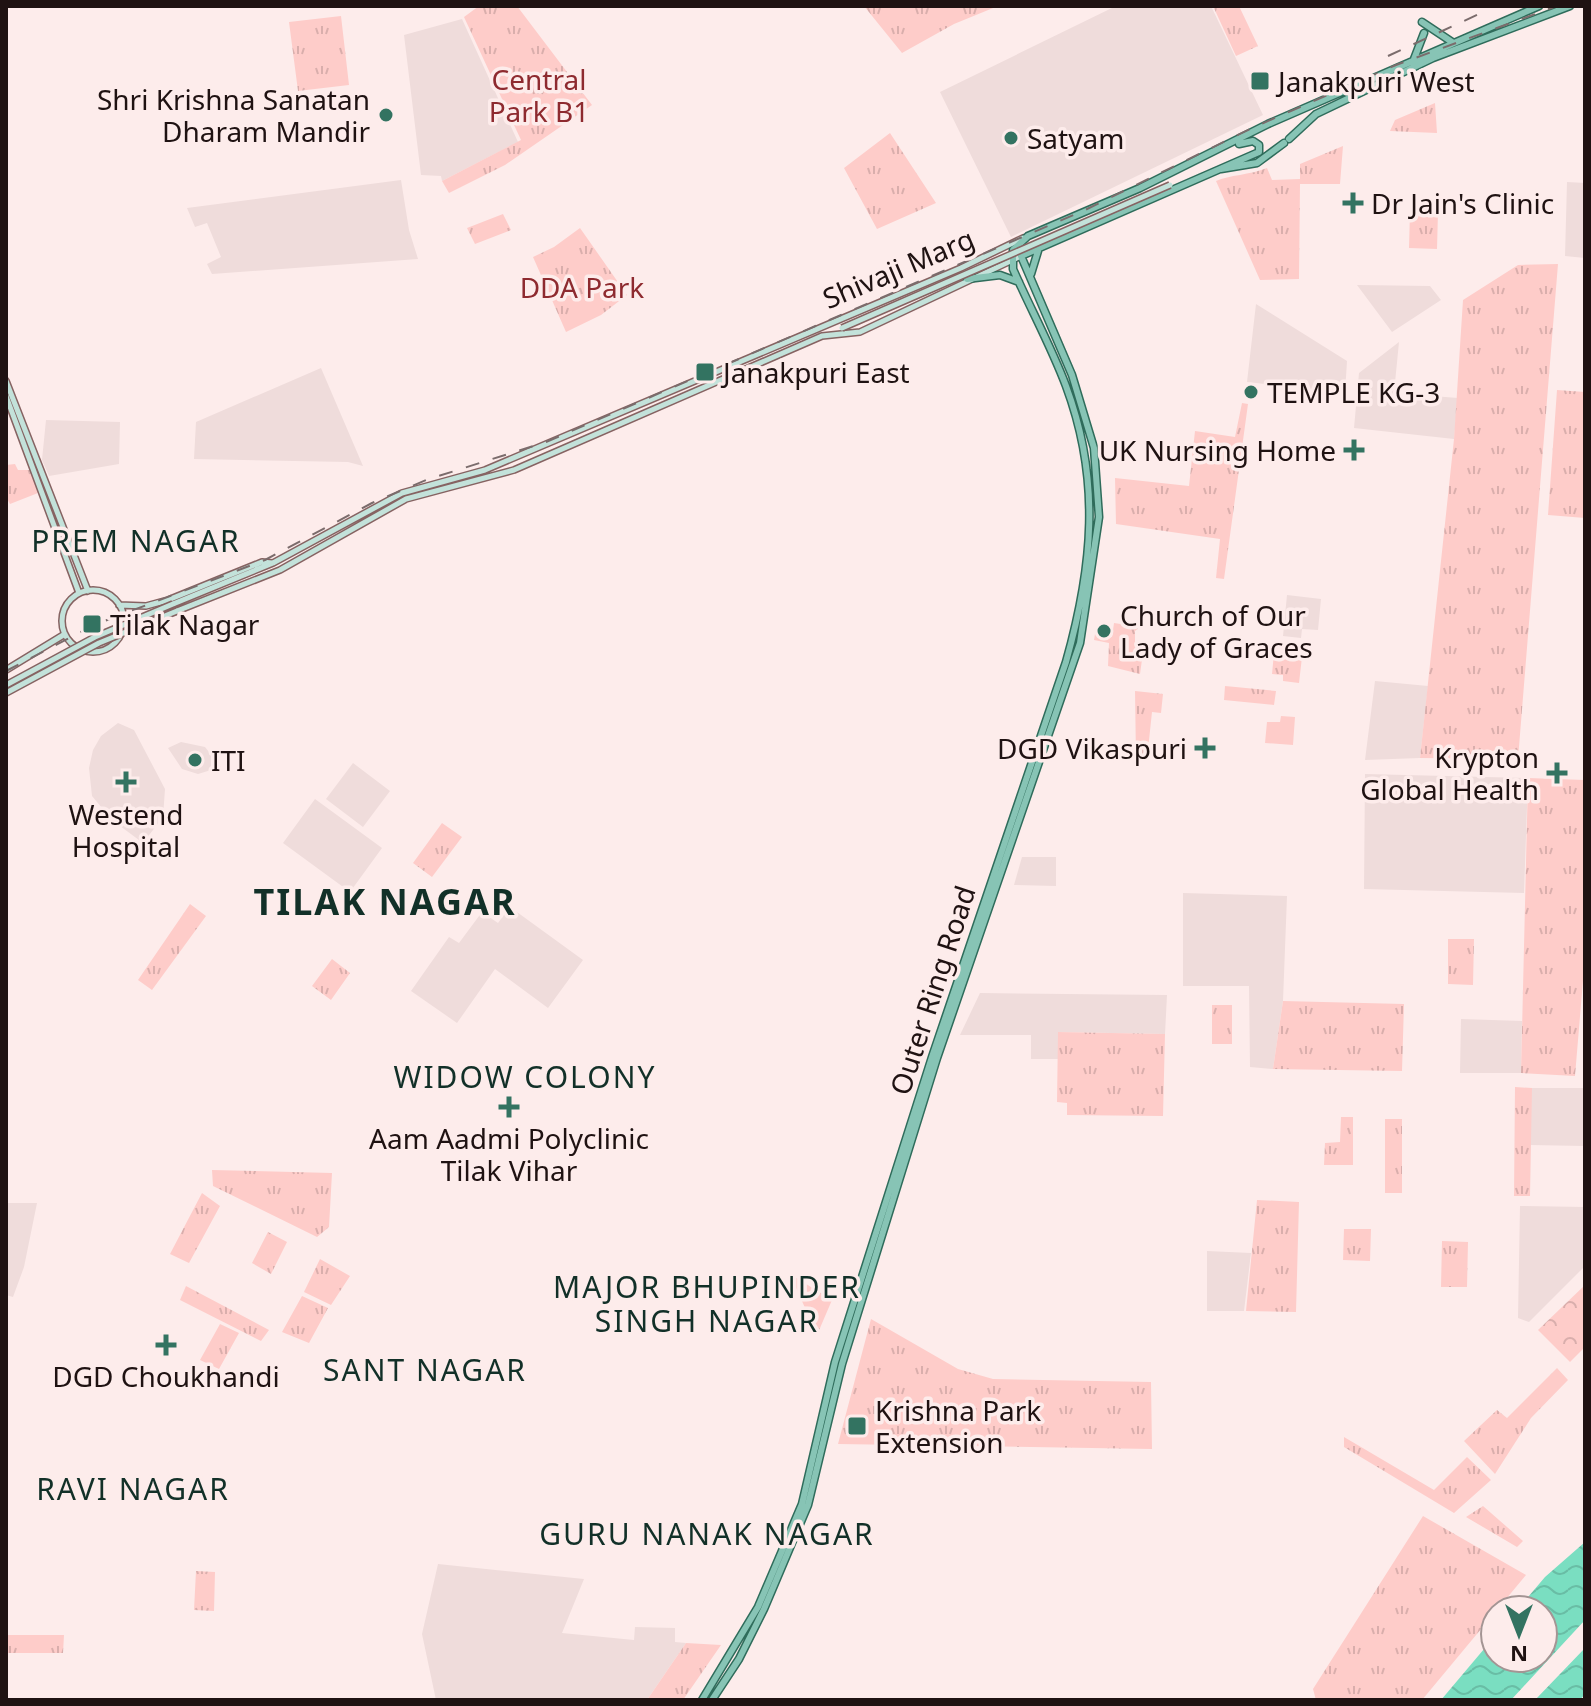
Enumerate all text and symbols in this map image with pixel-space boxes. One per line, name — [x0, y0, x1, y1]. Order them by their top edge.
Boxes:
park label: Central Park B1 — [489, 60, 589, 130]
place label: Janakpuri West — [1275, 62, 1475, 100]
marker: Janakpuri West — [1249, 70, 1271, 92]
place label: Shri Krishna Sanatan Dharam Mandir — [97, 80, 370, 150]
marker: Shri Krishna Sanatan Dharam Mandir — [377, 106, 395, 124]
place label: Satyam — [1027, 119, 1124, 157]
marker: Satyam — [1002, 129, 1020, 147]
place label: Dr Jain's Clinic — [1371, 184, 1554, 222]
marker: Dr Jain's Clinic — [1342, 192, 1364, 214]
street label: Shivaji Marg — [816, 219, 980, 317]
park label: DDA Park — [520, 268, 644, 306]
place label: Janakpuri East — [720, 353, 910, 391]
marker: Janakpuri East — [694, 361, 716, 383]
place label: TEMPLE KG-3 — [1267, 373, 1440, 411]
marker: TEMPLE KG-3 — [1242, 383, 1260, 401]
place label: UK Nursing Home — [1099, 431, 1336, 469]
marker: UK Nursing Home — [1343, 439, 1365, 461]
district label: PREM NAGAR — [31, 520, 241, 561]
place label: Church of Our Lady of Graces — [1120, 596, 1313, 666]
place label: Tilak Nagar — [110, 605, 260, 643]
marker: Tilak Nagar — [81, 613, 103, 635]
marker: Church of Our Lady of Graces — [1095, 622, 1113, 640]
place label: DGD Vikaspuri — [997, 729, 1187, 767]
marker: DGD Vikaspuri — [1194, 737, 1216, 759]
place label: Krypton Global Health — [1360, 738, 1539, 808]
place label: ITI — [211, 741, 246, 779]
marker: ITI — [186, 751, 204, 769]
marker: Krypton Global Health — [1546, 762, 1568, 784]
marker: Westend Hospital — [115, 771, 137, 793]
place label: Westend Hospital — [68, 795, 184, 865]
district label: TILAK NAGAR — [253, 877, 517, 926]
street label: Outer Ring Road — [880, 881, 984, 1099]
district label: WIDOW COLONY — [394, 1056, 656, 1097]
marker: Aam Aadmi Polyclinic Tilak Vihar — [498, 1096, 520, 1118]
place label: Aam Aadmi Polyclinic Tilak Vihar — [369, 1119, 649, 1189]
district label: MAJOR BHUPINDER SINGH NAGAR — [553, 1266, 861, 1341]
marker: DGD Choukhandi — [155, 1334, 177, 1356]
district label: SANT NAGAR — [323, 1349, 527, 1390]
place label: DGD Choukhandi — [52, 1357, 280, 1395]
place label: Krishna Park Extension — [875, 1391, 1041, 1461]
marker: Krishna Park Extension — [846, 1415, 868, 1437]
district label: RAVI NAGAR — [36, 1468, 230, 1509]
district label: GURU NANAK NAGAR — [539, 1513, 875, 1554]
north arrow — [1479, 1594, 1559, 1674]
text: N — [1510, 1640, 1528, 1670]

